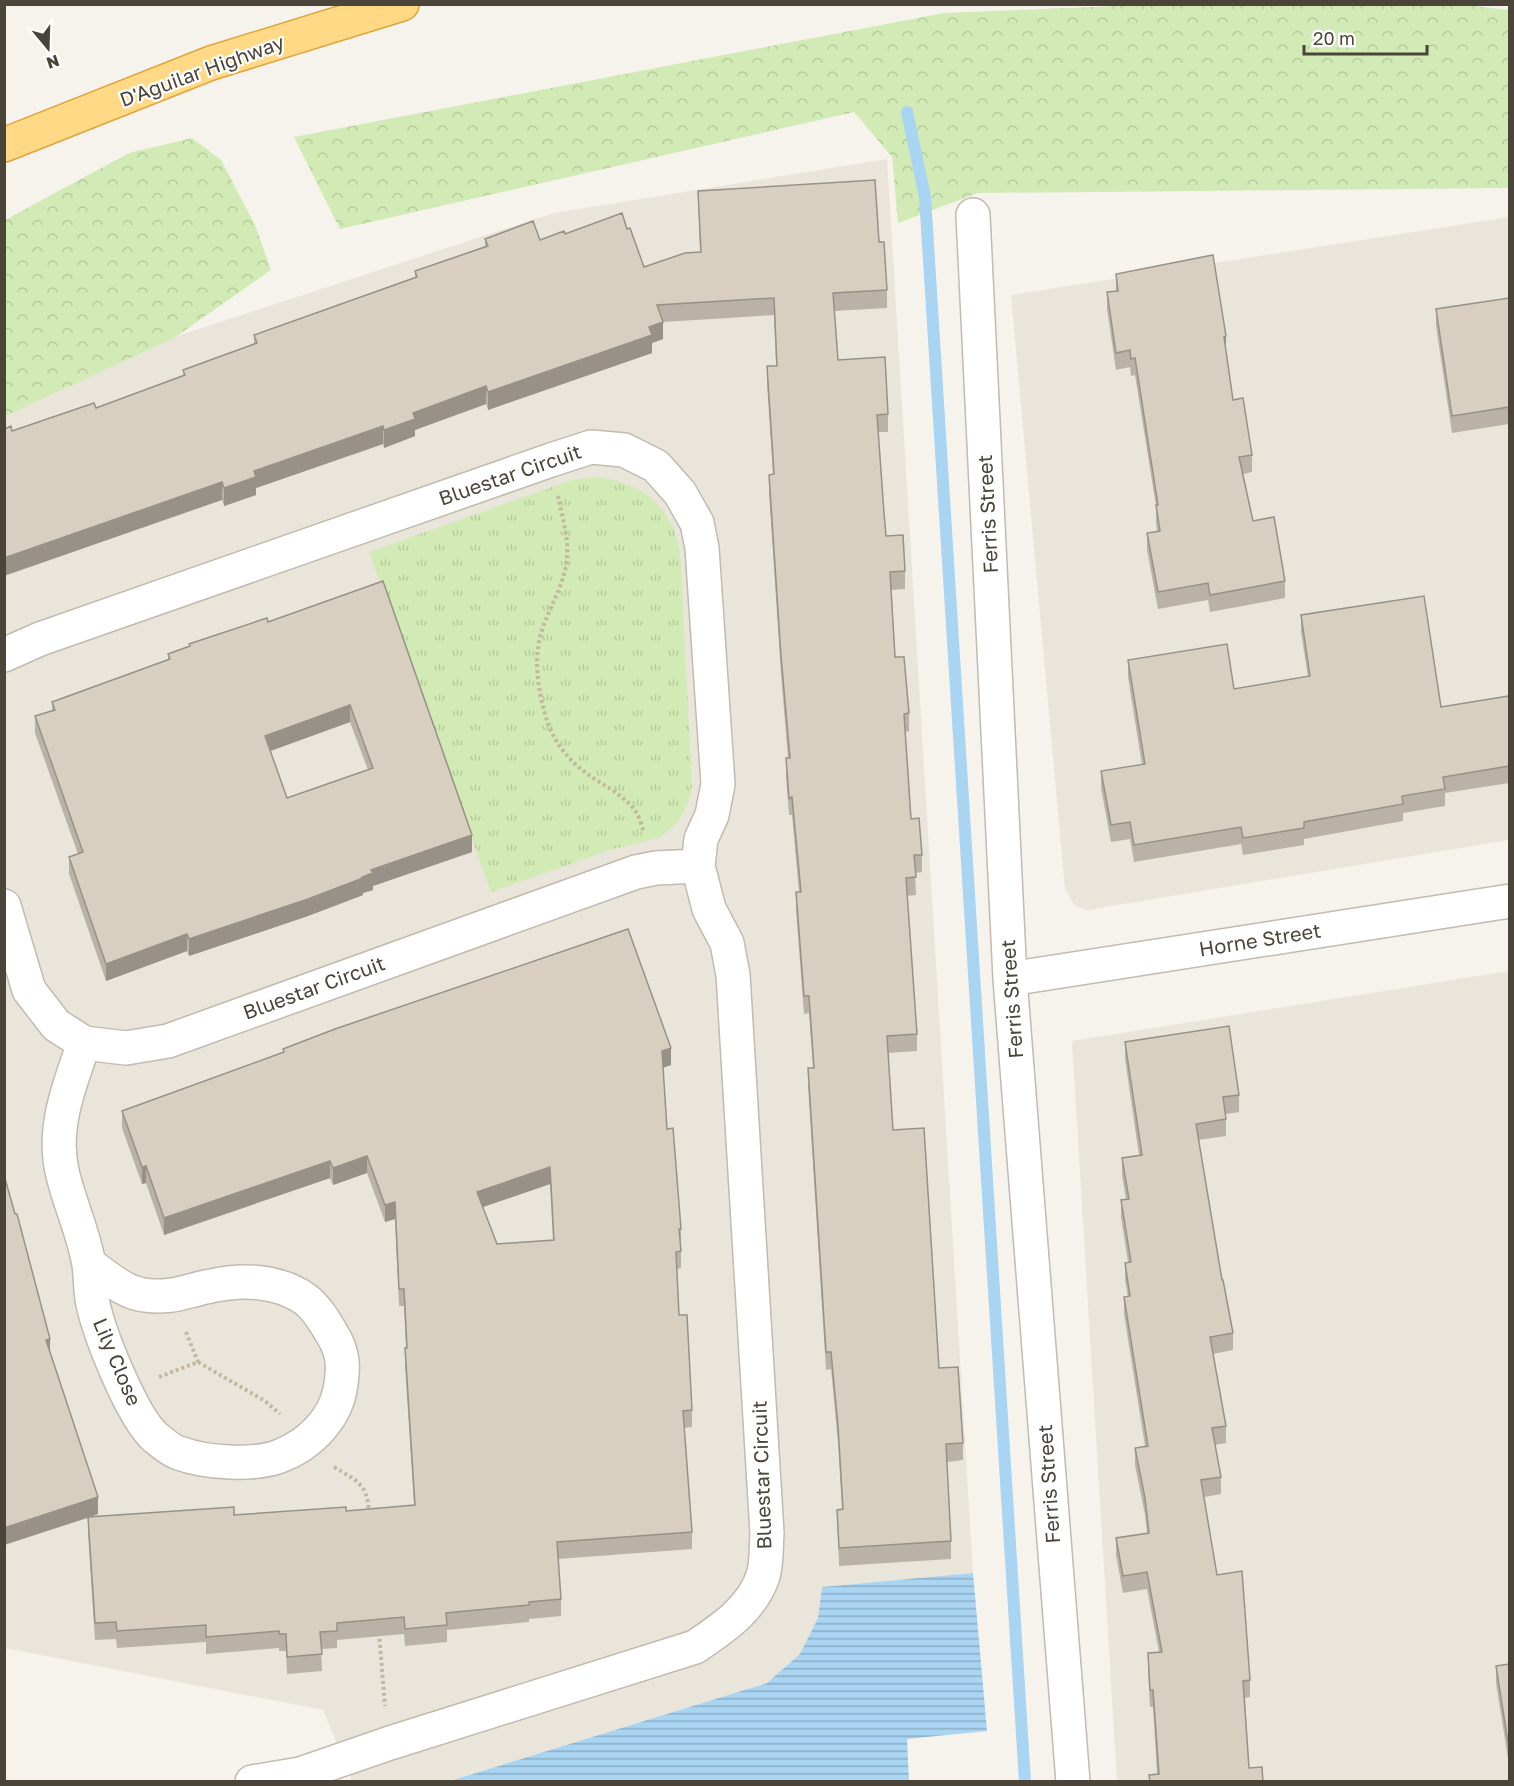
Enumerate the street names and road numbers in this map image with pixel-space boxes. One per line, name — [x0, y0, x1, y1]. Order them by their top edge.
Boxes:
street label: D'Aguilar Highway — [116, 29, 287, 111]
street label: Bluestar Circuit — [435, 438, 584, 510]
street label: Ferris Street — [972, 454, 1002, 574]
street label: Horne Street — [1197, 918, 1323, 960]
street label: Ferris Street — [995, 939, 1027, 1059]
street label: Bluestar Circuit — [239, 950, 388, 1024]
street label: Lily Close — [89, 1314, 147, 1409]
street label: Bluestar Circuit — [746, 1400, 776, 1550]
street label: Ferris Street — [1032, 1424, 1064, 1544]

